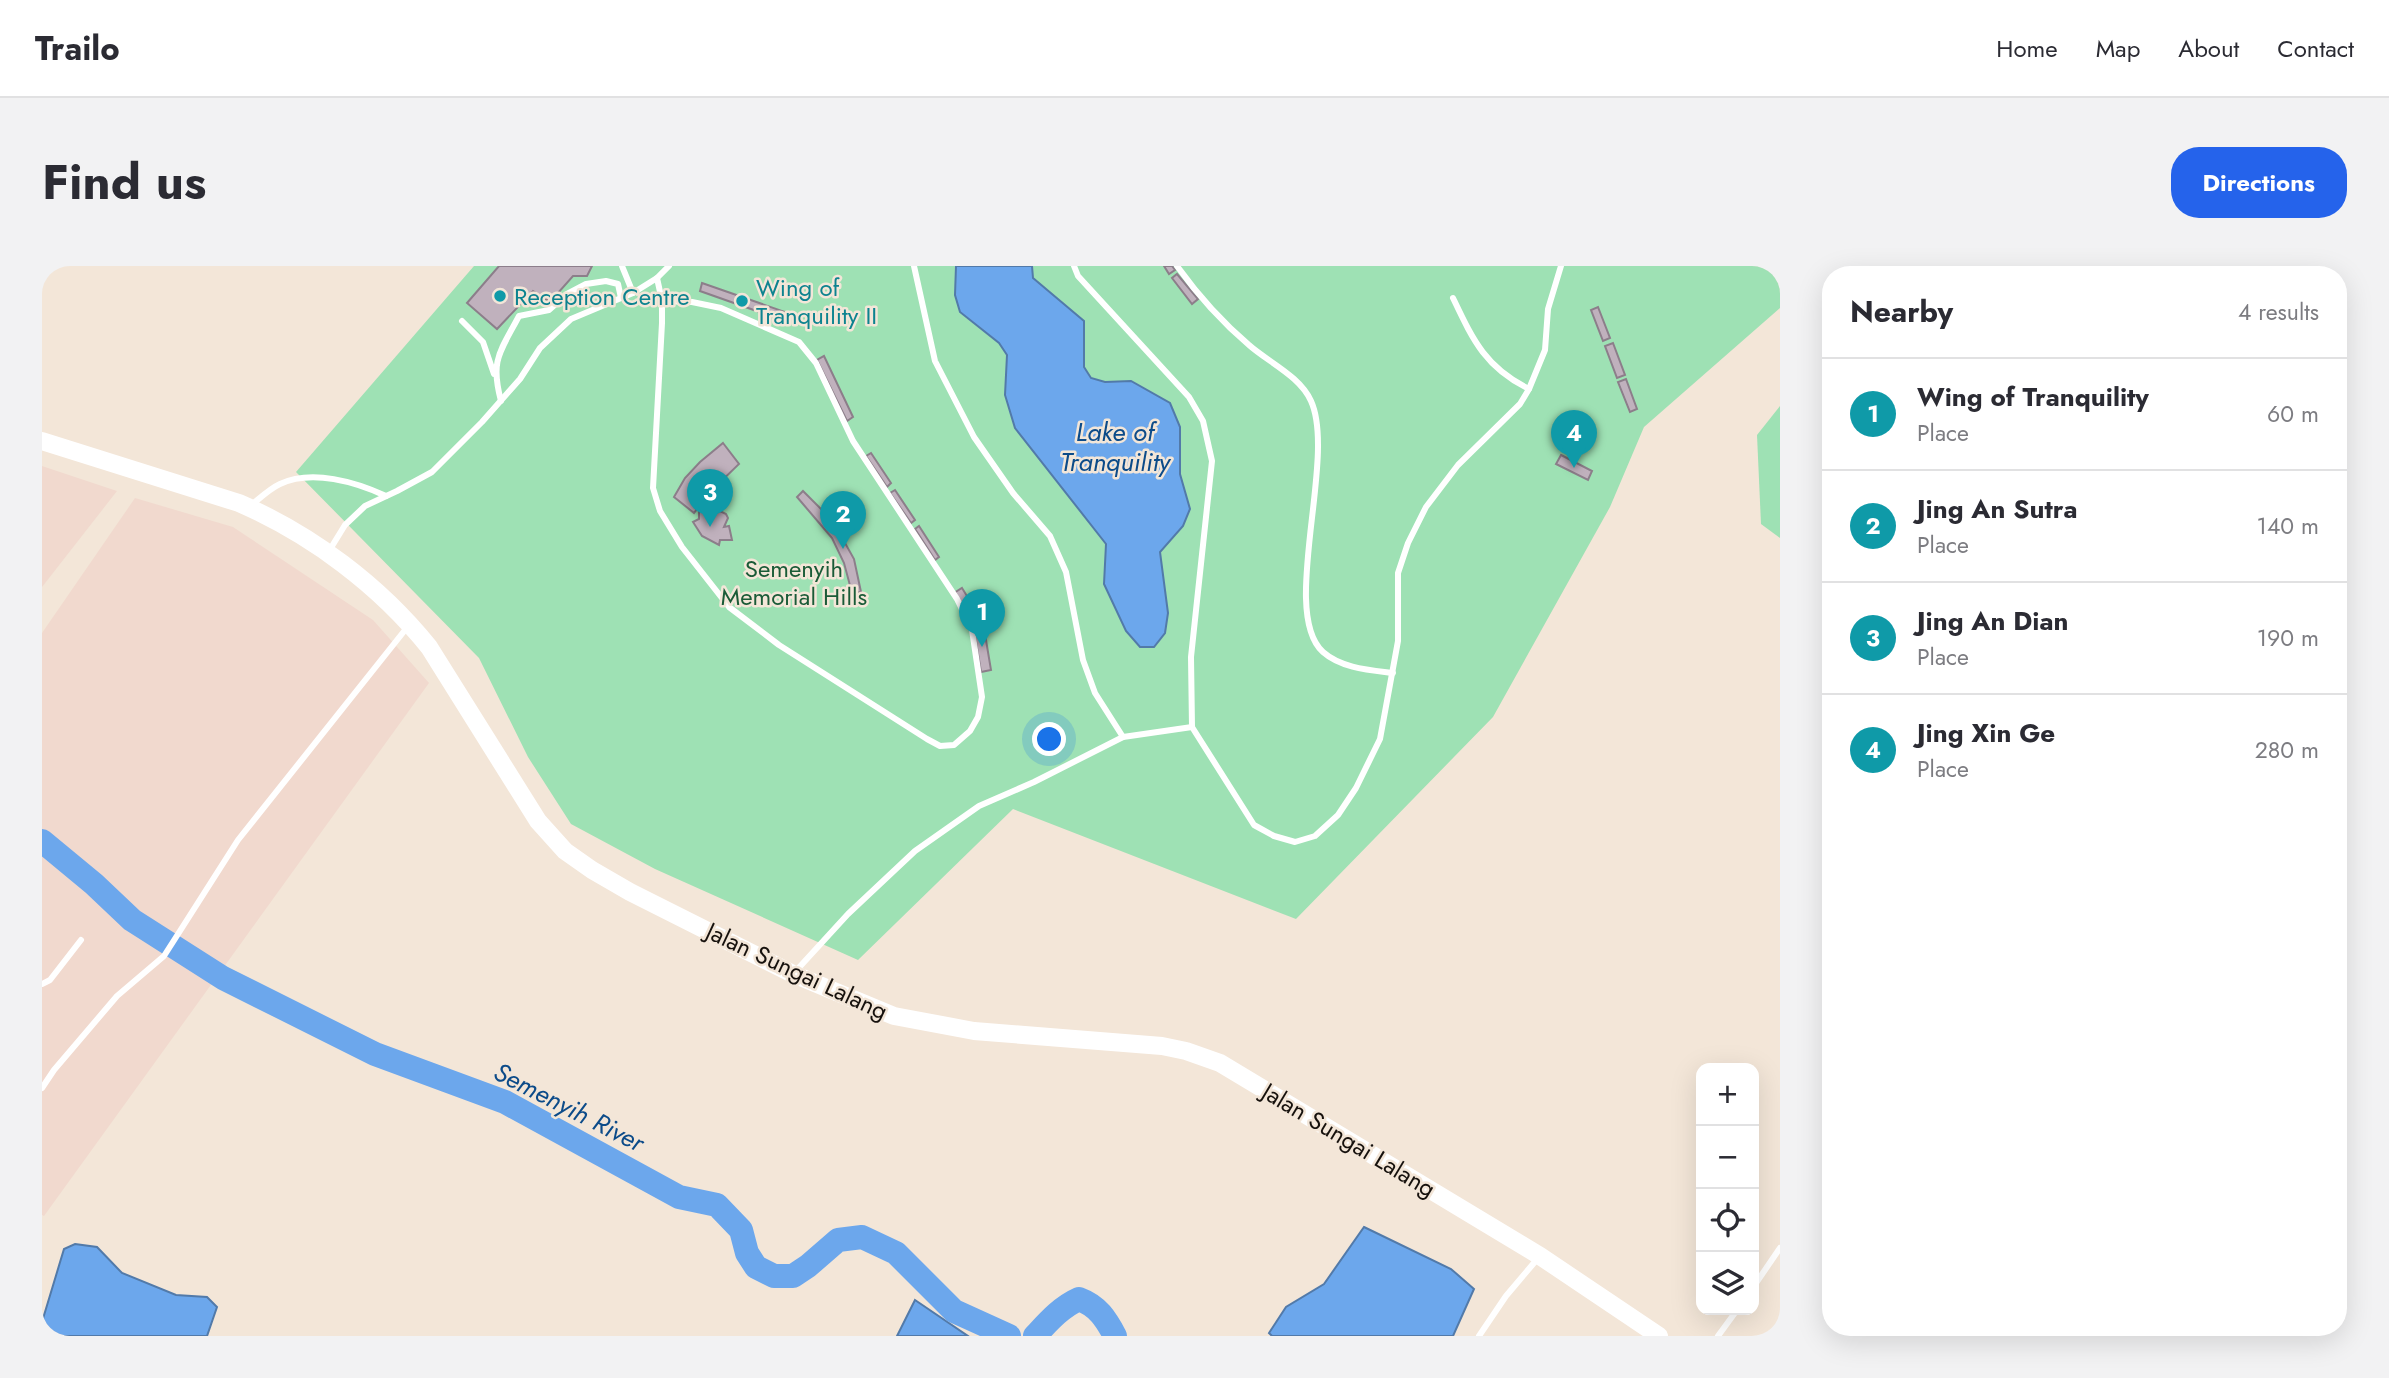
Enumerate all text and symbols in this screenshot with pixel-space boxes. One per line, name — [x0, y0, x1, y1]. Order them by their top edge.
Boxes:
text: Trailo — [35, 25, 120, 72]
text: Home — [1996, 31, 2058, 66]
text: Map — [2096, 31, 2140, 66]
text: About — [2178, 31, 2239, 66]
text: Contact — [2277, 31, 2354, 66]
text: Find us — [42, 147, 206, 217]
button: Directions — [2171, 147, 2347, 218]
place label: Wing of Tranquility II — [756, 270, 877, 333]
place label: Reception Centre — [514, 279, 690, 314]
marker: Reception Centre — [492, 288, 508, 304]
text: Nearby — [1850, 290, 1953, 333]
marker: Wing of Tranquility II — [734, 293, 750, 309]
text: 4 results — [2238, 295, 2319, 329]
text: Wing of Tranquility — [1917, 378, 2149, 416]
text: 1 — [1867, 397, 1879, 431]
text: 60 m — [2267, 397, 2319, 431]
pin: 4 — [1551, 410, 1597, 468]
water label: Lake of Tranquility — [1060, 413, 1172, 481]
text: Place — [1917, 416, 1969, 450]
pin: 3 — [687, 469, 733, 527]
text: Jing An Sutra — [1917, 490, 2077, 528]
pin: 2 — [820, 491, 866, 549]
text: 2 — [1865, 509, 1881, 543]
text: 140 m — [2257, 509, 2319, 543]
text: Place — [1917, 528, 1969, 562]
park label: Semenyih Memorial Hills — [721, 551, 867, 614]
pin: 1 — [959, 589, 1005, 647]
text: Jing An Dian — [1917, 602, 2068, 640]
text: 3 — [1866, 621, 1880, 655]
text: 190 m — [2257, 621, 2319, 655]
text: Place — [1917, 640, 1969, 674]
text: Jing Xin Ge — [1917, 714, 2055, 752]
your location — [1032, 722, 1066, 756]
text: 4 — [1865, 733, 1881, 767]
text: 280 m — [2255, 733, 2319, 767]
text: Place — [1917, 752, 1969, 786]
street label: Jalan Sungai Lalang — [698, 912, 894, 1028]
water label: Semenyih River — [487, 1053, 652, 1162]
map controls — [1696, 1063, 1759, 1315]
button: + — [1696, 1063, 1759, 1126]
street label: Jalan Sungai Lalang — [1253, 1073, 1442, 1206]
button: − — [1696, 1126, 1759, 1189]
button: locate — [1696, 1189, 1759, 1252]
button: layers — [1696, 1252, 1759, 1315]

